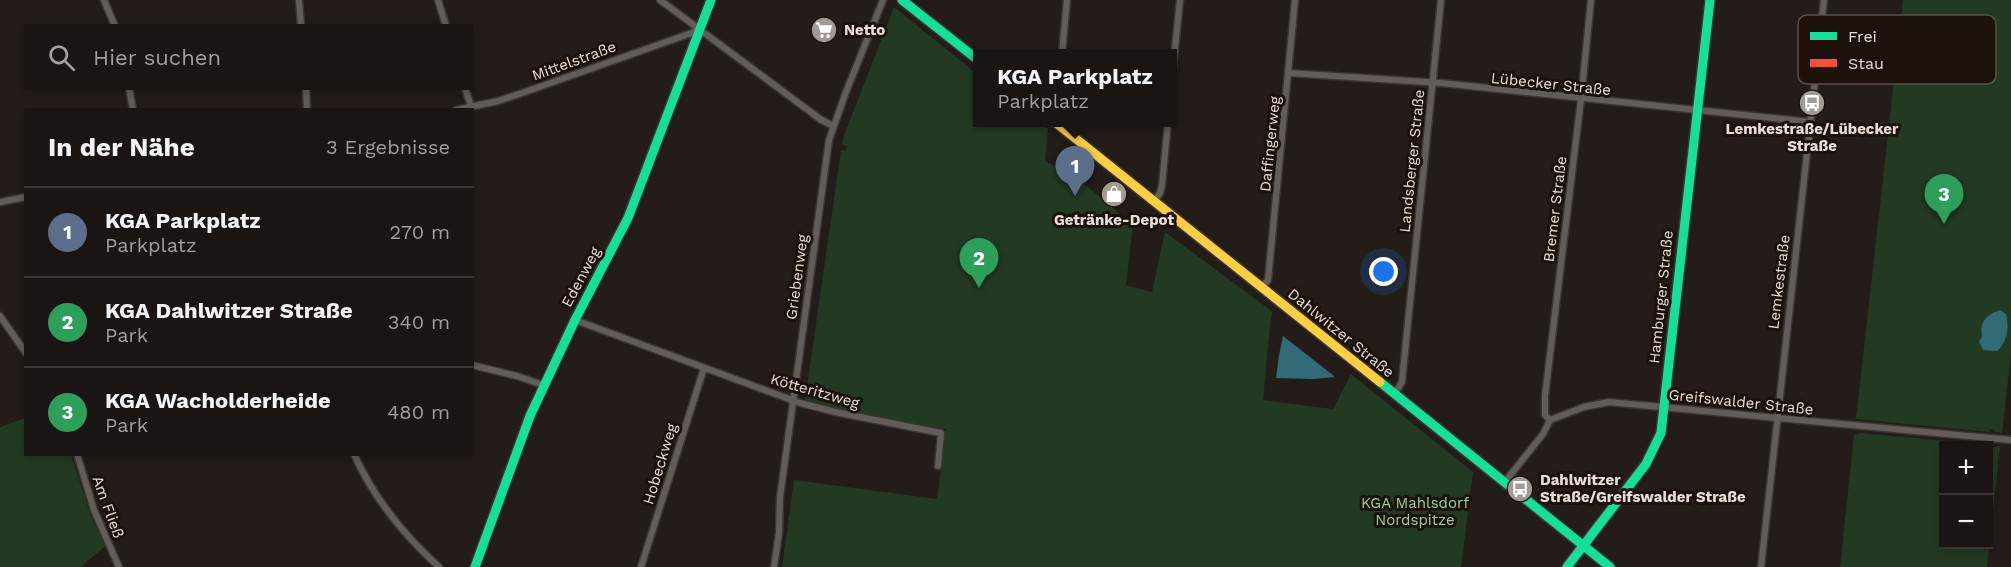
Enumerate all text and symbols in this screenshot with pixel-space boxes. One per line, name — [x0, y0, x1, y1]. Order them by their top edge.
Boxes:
supermarket icon: Netto — [809, 15, 839, 45]
legend — [1798, 15, 1996, 84]
place label: Netto — [844, 21, 885, 39]
search box — [24, 24, 474, 90]
text: Frei — [1848, 27, 1877, 46]
street label: Mittelstraße — [530, 37, 618, 85]
icon: search — [45, 41, 78, 74]
text: Hier suchen — [93, 45, 221, 70]
popup — [973, 49, 1177, 127]
text: Stau — [1848, 54, 1884, 73]
text: KGA Parkplatz — [997, 64, 1153, 89]
street label: Lübecker Straße — [1490, 69, 1612, 99]
bus stop icon: Lemkestraße/Lübecker Straße — [1797, 88, 1827, 118]
text: Parkplatz — [997, 89, 1089, 113]
street label: Landsberger Straße — [1396, 89, 1428, 233]
street label: Daffingerweg — [1256, 95, 1284, 193]
place label: Lemkestraße/Lübecker Straße — [1726, 120, 1899, 155]
text: In der Nähe — [48, 132, 195, 162]
text: 3 Ergebnisse — [326, 135, 450, 159]
pin: 1 — [1056, 146, 1094, 196]
street label: Bremer Straße — [1540, 155, 1570, 263]
pin: 3 — [1924, 174, 1964, 224]
shop icon: Getränke-Depot — [1099, 179, 1129, 209]
text: KGA Parkplatz — [105, 208, 261, 233]
place label: Getränke-Depot — [1054, 211, 1175, 229]
text: 1 — [63, 220, 72, 244]
text: 270 m — [390, 220, 450, 244]
street label: Hamburger Straße — [1645, 229, 1677, 365]
text: Parkplatz — [105, 233, 197, 257]
street label: Griebenweg — [782, 233, 812, 321]
street label: Lemkestraße — [1764, 234, 1794, 330]
pin: 2 — [960, 238, 998, 288]
street label: Edenweg — [558, 244, 604, 310]
your location — [1369, 257, 1398, 286]
street label: Dahlwitzer Straße — [1284, 285, 1398, 381]
text: KGA Dahlwitzer Straße — [105, 298, 353, 323]
text: 2 — [62, 310, 73, 334]
text: 340 m — [388, 310, 450, 334]
text: Park — [105, 323, 148, 347]
street label: Kötteritzweg — [768, 370, 862, 412]
street label: Greifswalder Straße — [1668, 385, 1814, 419]
text: KGA Wacholderheide — [105, 388, 331, 413]
text: 3 — [62, 400, 73, 424]
text: 480 m — [387, 400, 450, 424]
text: Park — [105, 413, 148, 437]
street label: Hobeckweg — [639, 421, 681, 507]
map controls — [1939, 441, 1993, 549]
button: + — [1939, 441, 1993, 495]
place label: Dahlwitzer Straße/Greifswalder Straße — [1540, 471, 1746, 506]
street label: Am Fließ — [88, 473, 128, 541]
bus stop icon: Dahlwitzer Straße/Greifswalder Straße — [1505, 474, 1535, 504]
park label: KGA Mahlsdorf Nordspitze — [1361, 494, 1469, 529]
button: − — [1939, 495, 1993, 549]

